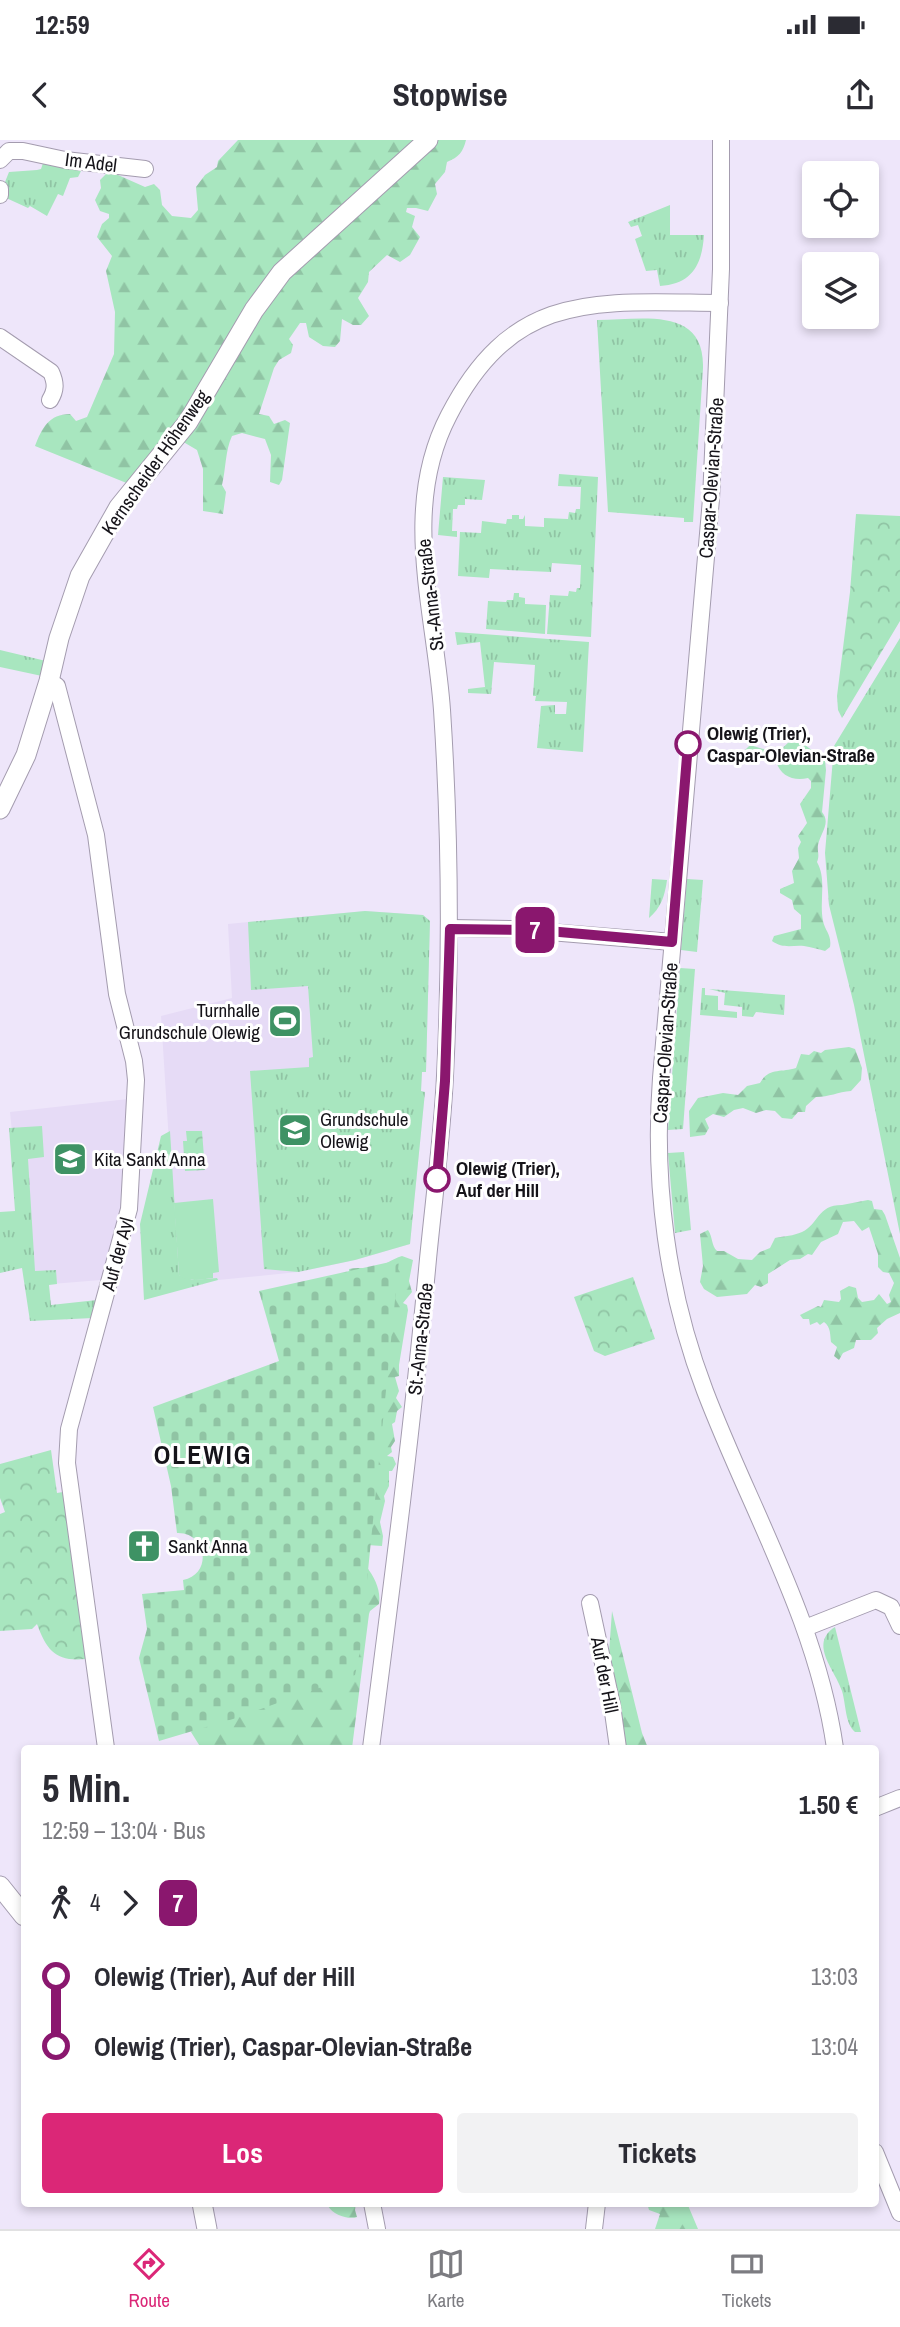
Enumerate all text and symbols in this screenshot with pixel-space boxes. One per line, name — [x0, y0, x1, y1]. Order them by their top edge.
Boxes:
text: 12:59 — [35, 7, 90, 42]
text: Stopwise — [392, 73, 508, 116]
icon: back — [21, 76, 59, 114]
icon: share — [841, 76, 879, 114]
street label: Im Adel — [64, 146, 118, 178]
map controls — [802, 161, 879, 329]
button: locate — [802, 161, 879, 238]
button: layers — [802, 252, 879, 329]
street label: Kernscheider Höhenweg — [95, 384, 215, 540]
street label: Caspar-Olevian-Straße — [692, 397, 730, 559]
street label: St.-Anna-Straße — [410, 538, 450, 652]
place label: Olewig (Trier), Caspar-Olevian-Straße — [707, 720, 875, 768]
marker: Olewig (Trier), Caspar-Olevian-Straße — [675, 731, 701, 757]
line badge: 7 — [512, 907, 558, 953]
text: 7 — [530, 914, 540, 946]
street label: Caspar-Olevian-Straße — [646, 962, 684, 1124]
place label: Turnhalle Grundschule Olewig — [119, 997, 260, 1045]
sports icon: Turnhalle Grundschule Olewig — [266, 1002, 304, 1040]
place label: Grundschule Olewig — [320, 1106, 408, 1154]
school or university icon: Grundschule Olewig — [276, 1111, 314, 1149]
school or university icon: Kita Sankt Anna — [51, 1140, 89, 1178]
place label: Kita Sankt Anna — [94, 1146, 206, 1172]
place label: Olewig (Trier), Auf der Hill — [456, 1155, 560, 1203]
marker: Olewig (Trier), Auf der Hill — [424, 1166, 450, 1192]
street label: Auf der Ayl — [94, 1214, 139, 1295]
street label: St.-Anna-Straße — [401, 1282, 439, 1396]
district label: OLEWIG — [154, 1437, 252, 1472]
church icon: Sankt Anna — [125, 1527, 163, 1565]
place label: Sankt Anna — [168, 1533, 248, 1559]
street label: Auf der Hill — [585, 1634, 625, 1715]
text: 5 Min. — [42, 1763, 130, 1814]
text: 1.50 € — [799, 1787, 858, 1822]
text: 12:59 – 13:04 · Bus — [42, 1815, 206, 1846]
icon: walk — [42, 1884, 80, 1922]
icon: forward — [111, 1884, 149, 1922]
text: 4 — [90, 1887, 101, 1918]
text: 7 — [173, 1887, 183, 1919]
text: Olewig (Trier), Auf der Hill — [94, 1959, 355, 1994]
text: 13:03 — [811, 1961, 858, 1992]
text: Olewig (Trier), Caspar-Olevian-Straße — [94, 2029, 472, 2064]
text: 13:04 — [811, 2031, 858, 2062]
button: Los — [42, 2113, 443, 2193]
button: Tickets — [457, 2113, 858, 2193]
tab: Route — [128, 2245, 170, 2313]
tab: Karte — [427, 2245, 465, 2313]
tab: Tickets — [722, 2245, 772, 2313]

